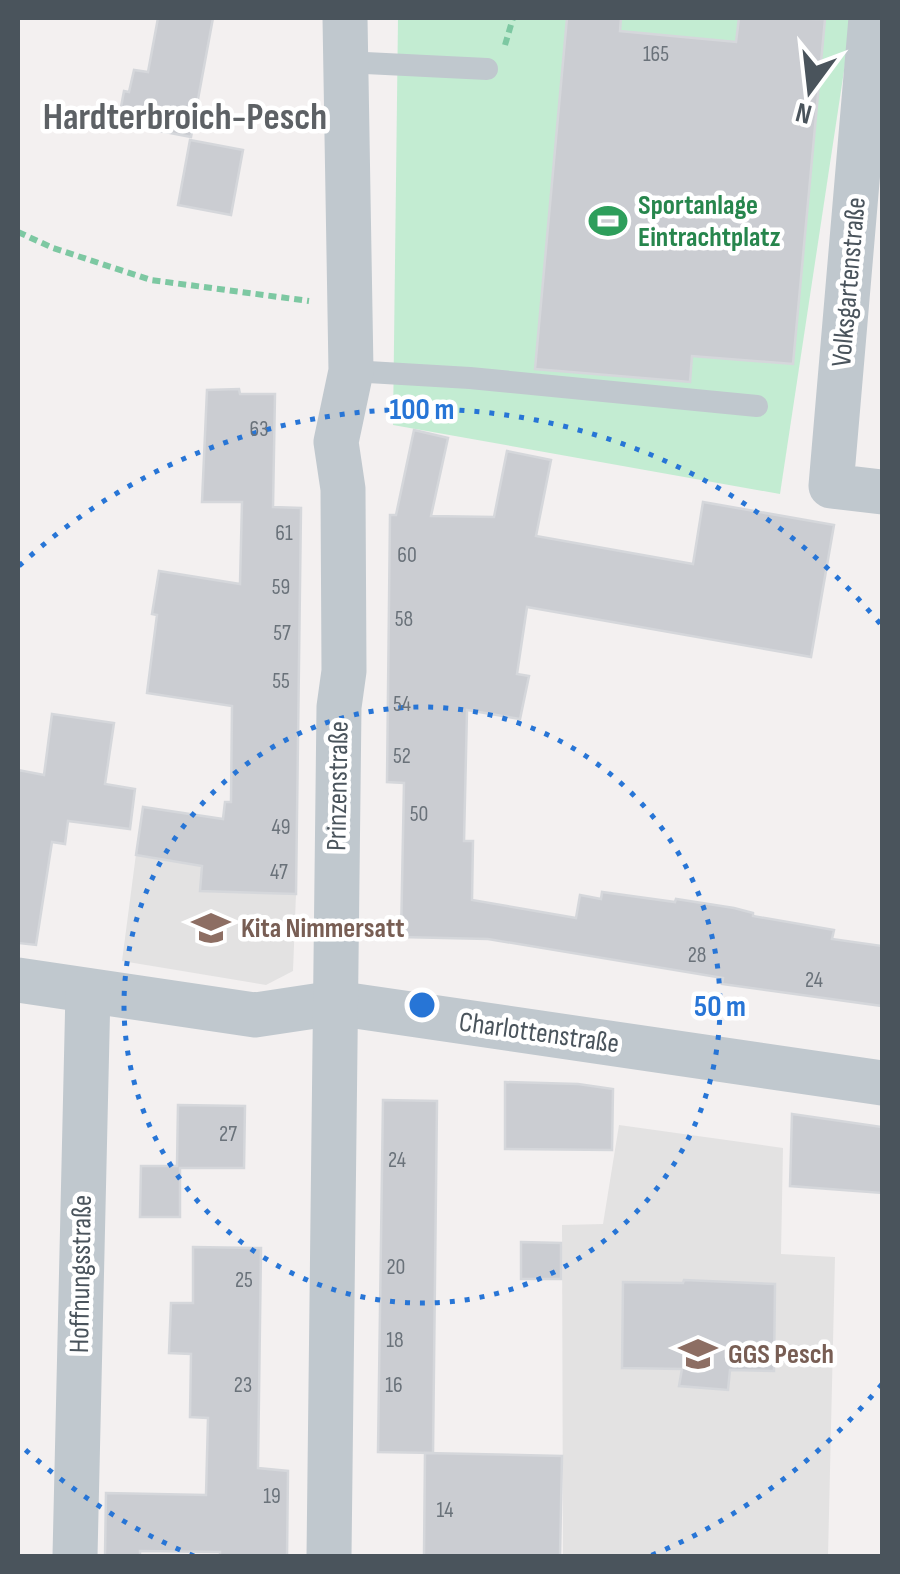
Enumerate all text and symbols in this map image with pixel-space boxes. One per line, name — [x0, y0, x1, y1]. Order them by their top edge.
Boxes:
north arrow — [760, 40, 860, 140]
house number: 165 — [643, 41, 669, 68]
district label: Hardterbroich-Pesch — [43, 95, 327, 140]
text: N — [792, 95, 815, 131]
place label: Sportanlage Eintrachtplatz — [638, 189, 781, 254]
street label: Volksgartenstraße — [825, 196, 873, 368]
sports icon: Sportanlage Eintrachtplatz — [587, 200, 629, 242]
text: 100 m — [390, 392, 454, 428]
house number: 63 — [250, 416, 268, 443]
house number: 61 — [275, 520, 293, 547]
house number: 60 — [397, 542, 417, 569]
house number: 59 — [272, 574, 290, 601]
house number: 58 — [395, 606, 413, 633]
house number: 57 — [273, 620, 291, 647]
house number: 55 — [272, 668, 290, 695]
house number: 54 — [393, 691, 411, 718]
street label: Prinzenstraße — [320, 721, 356, 851]
house number: 52 — [393, 743, 411, 770]
house number: 50 — [410, 801, 428, 828]
house number: 49 — [272, 814, 291, 841]
house number: 47 — [270, 859, 288, 886]
school or university icon: Kita Nimmersatt — [190, 907, 232, 949]
place label: Kita Nimmersatt — [241, 912, 404, 945]
house number: 28 — [688, 942, 706, 969]
house number: 24 — [805, 967, 823, 994]
centre of rings — [404, 987, 440, 1023]
text: 50 m — [694, 989, 746, 1025]
street label: Charlottenstraße — [457, 1005, 621, 1061]
house number: 27 — [219, 1121, 237, 1148]
house number: 24 — [388, 1147, 406, 1174]
street label: Hoffnungsstraße — [63, 1195, 99, 1353]
house number: 20 — [387, 1254, 405, 1281]
house number: 25 — [235, 1267, 253, 1294]
house number: 18 — [386, 1327, 404, 1354]
school or university icon: GGS Pesch — [677, 1333, 719, 1375]
place label: GGS Pesch — [728, 1338, 834, 1371]
house number: 23 — [234, 1372, 252, 1399]
house number: 16 — [385, 1372, 403, 1399]
house number: 19 — [263, 1483, 281, 1510]
house number: 14 — [437, 1497, 453, 1524]

